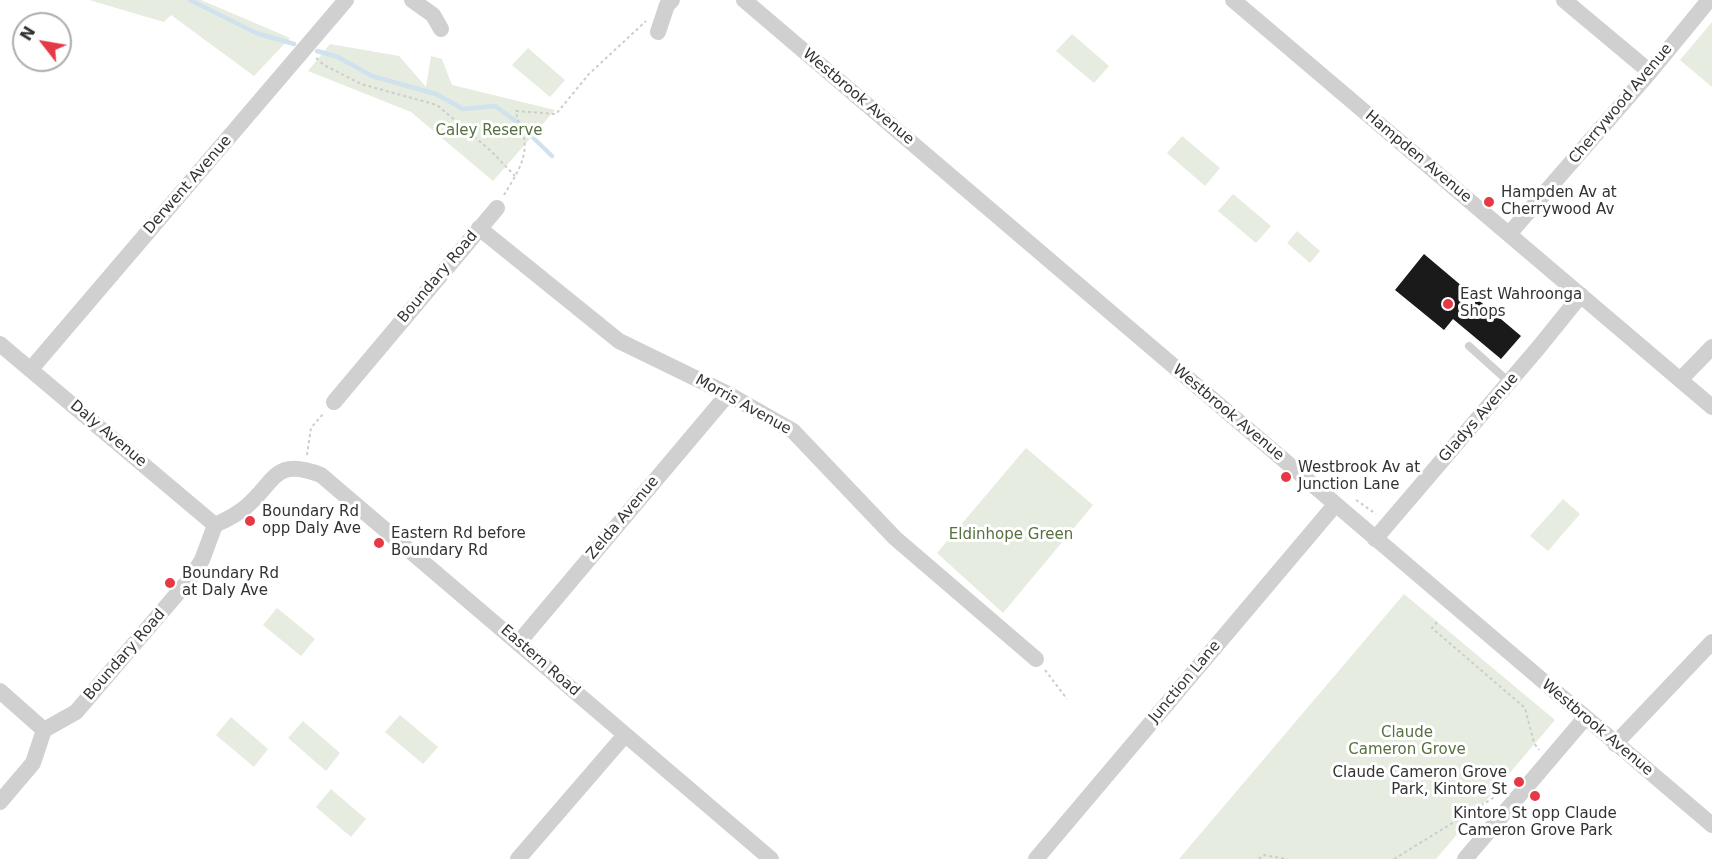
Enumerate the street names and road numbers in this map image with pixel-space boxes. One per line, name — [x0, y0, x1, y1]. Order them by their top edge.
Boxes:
street label: Cherrywood Avenue — [1566, 40, 1676, 168]
street label: Westbrook Avenue — [799, 45, 917, 149]
street label: Hampden Avenue — [1361, 107, 1475, 207]
street label: Derwent Avenue — [140, 132, 236, 238]
street label: Boundary Road — [394, 227, 482, 327]
street label: Westbrook Avenue — [1169, 361, 1287, 465]
street label: Gladys Avenue — [1436, 370, 1522, 466]
street label: Morris Avenue — [692, 371, 794, 439]
street label: Daly Avenue — [66, 397, 150, 471]
street label: Zelda Avenue — [583, 473, 663, 563]
street label: Boundary Road — [81, 606, 169, 704]
street label: Eastern Road — [497, 622, 583, 700]
street label: Junction Lane — [1145, 637, 1225, 727]
street label: Westbrook Avenue — [1538, 676, 1656, 780]

